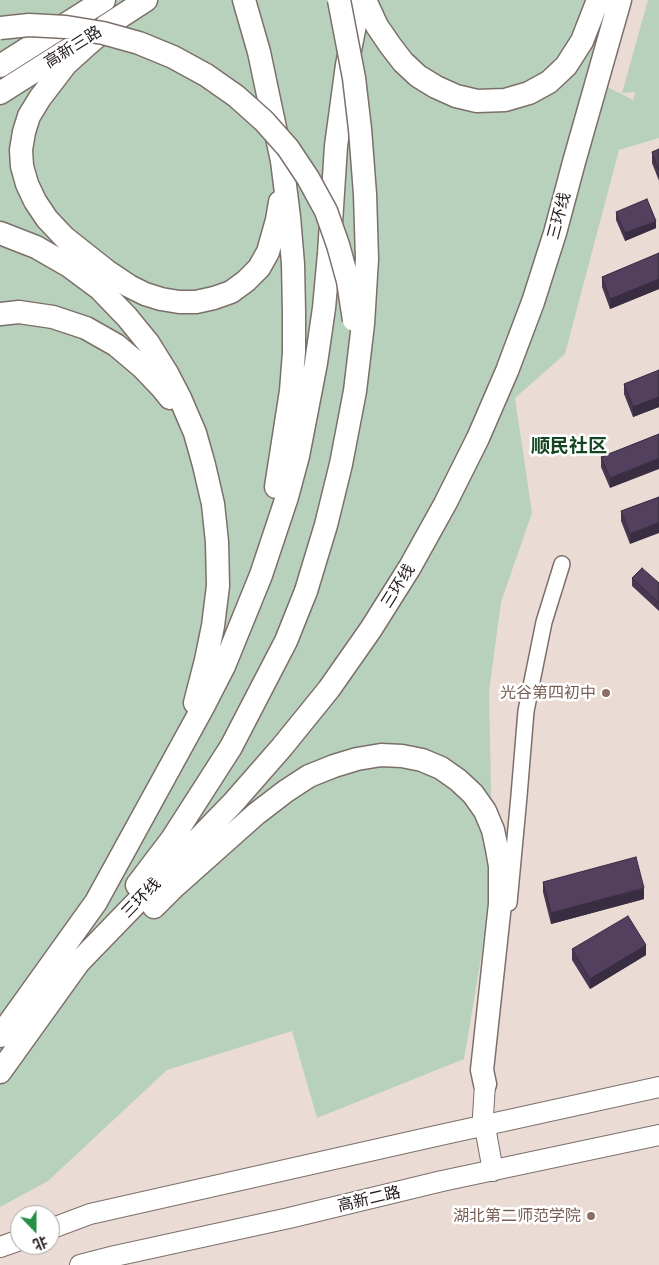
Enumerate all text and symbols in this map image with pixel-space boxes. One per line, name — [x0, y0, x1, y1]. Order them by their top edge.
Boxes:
street label: 高新三路 — [41, 22, 105, 72]
street label: 三环线 — [544, 190, 574, 242]
district label: 顺民社区 — [531, 435, 607, 457]
street label: 三环线 — [377, 561, 419, 611]
place label: 光谷第四初中 — [500, 683, 596, 703]
marker: 光谷第四初中 — [600, 687, 612, 699]
street label: 三环线 — [117, 874, 165, 922]
street label: 高新二路 — [336, 1182, 402, 1216]
north arrow — [10, 1205, 60, 1255]
place label: 湖北第二师范学院 — [453, 1206, 581, 1226]
marker: 湖北第二师范学院 — [585, 1210, 597, 1222]
text: 北 — [31, 1233, 50, 1254]

